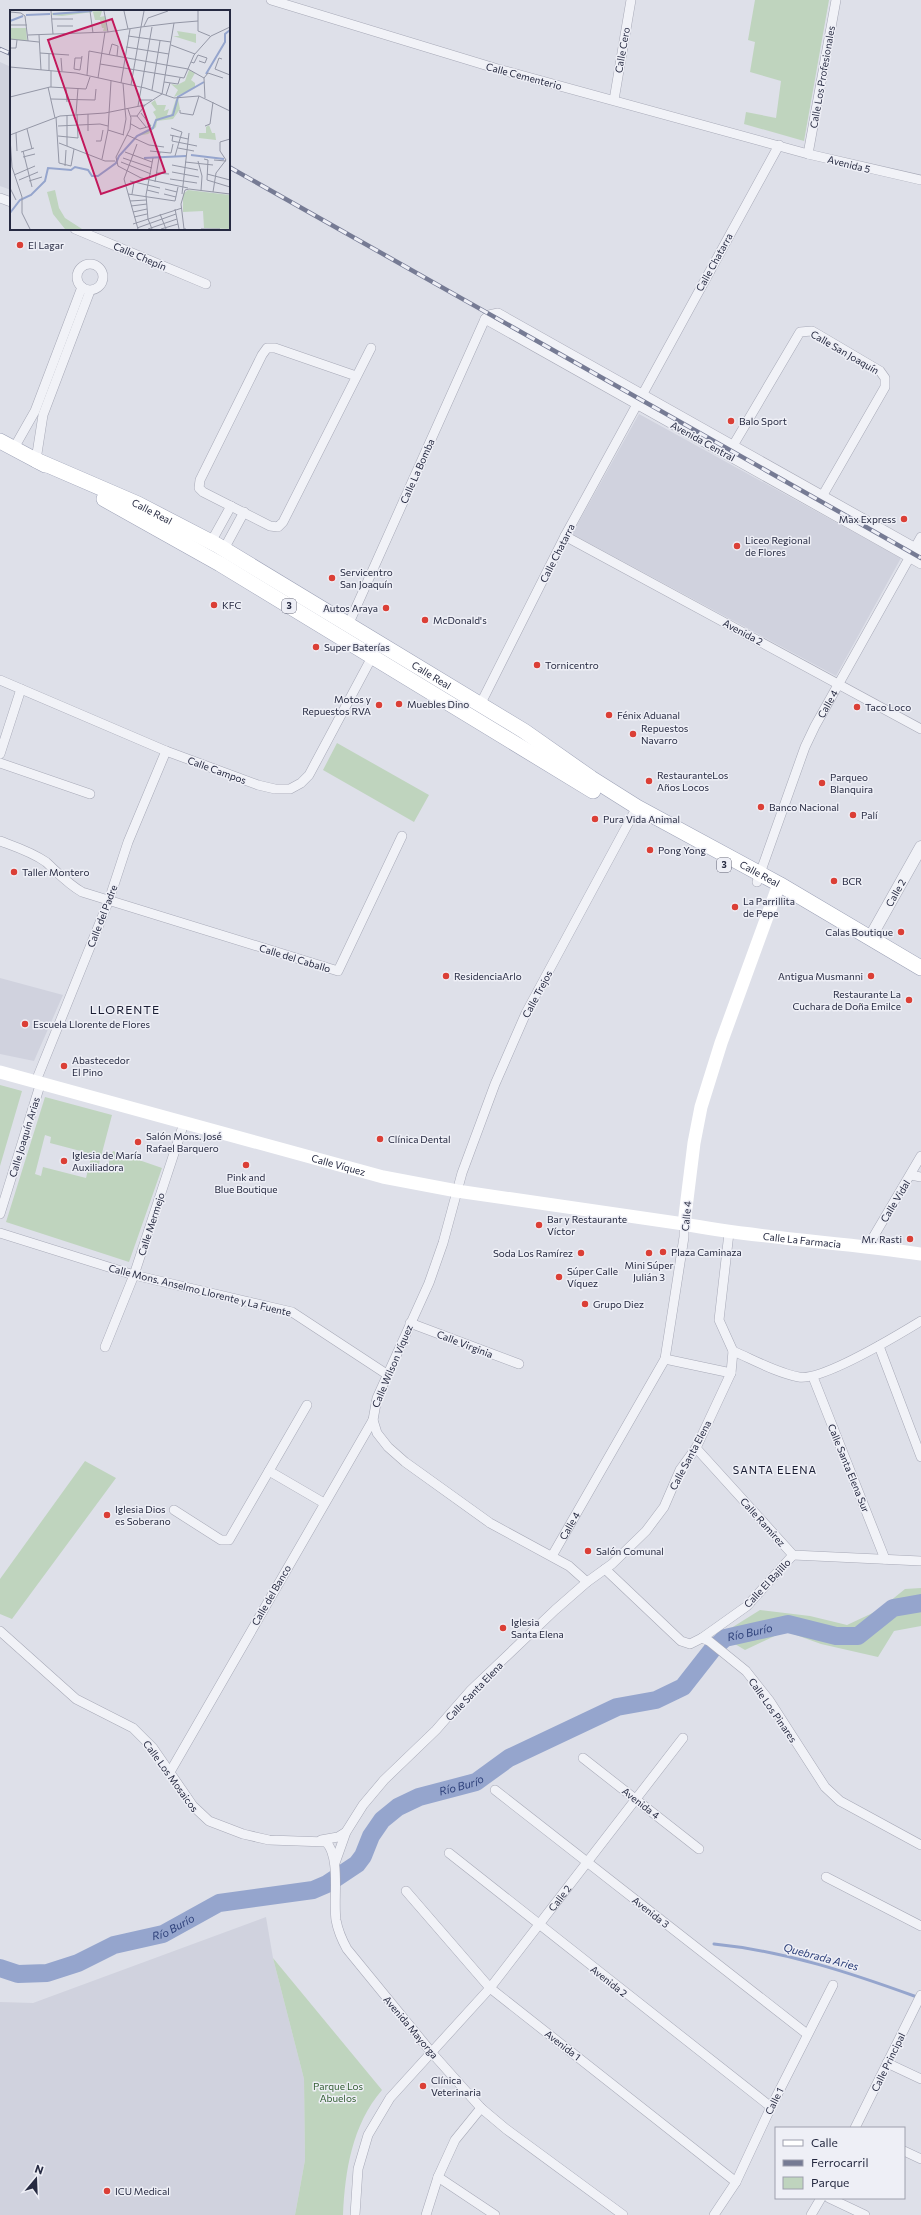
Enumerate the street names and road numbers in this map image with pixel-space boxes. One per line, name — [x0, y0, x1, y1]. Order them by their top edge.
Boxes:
street label: Calle Los Profesionales — [807, 24, 837, 129]
street label: Calle Cero — [612, 26, 632, 74]
street label: Calle Cementerio — [485, 60, 563, 92]
street label: Avenida 5 — [826, 153, 872, 175]
street label: Calle Chatarra — [693, 231, 735, 293]
street label: Calle Chepín — [112, 239, 168, 273]
street label: Calle San Joaquín — [809, 328, 881, 376]
street label: Avenida Central — [669, 418, 737, 464]
street label: Calle La Bomba — [397, 437, 437, 505]
street label: Calle Real — [130, 496, 174, 527]
street label: Calle Chatarra — [537, 521, 577, 585]
road number: 3 — [282, 599, 296, 613]
street label: Avenida 2 — [721, 616, 765, 648]
street label: Calle Real — [410, 659, 453, 692]
street label: Calle 4 — [815, 688, 840, 720]
street label: Calle Campos — [186, 754, 248, 786]
road number: 3 — [717, 858, 731, 872]
street label: Calle Real — [738, 858, 782, 889]
street label: Calle 2 — [883, 876, 908, 909]
street label: Calle del Padre — [85, 883, 119, 949]
street label: Calle del Caballo — [258, 941, 332, 975]
street label: Calle Trejos — [519, 968, 555, 1020]
street label: Calle Joaquín Arias — [6, 1095, 42, 1179]
street label: Calle Víquez — [310, 1152, 367, 1178]
street label: Calle Vidal — [878, 1178, 912, 1224]
street label: Calle Mermejo — [135, 1191, 167, 1257]
street label: Calle 4 — [679, 1200, 693, 1232]
street label: Calle La Farmacia — [762, 1230, 842, 1250]
street label: Calle Mons. Anselmo Llorente y La Fuente — [107, 1261, 293, 1319]
street label: Calle Wilson Víquez — [369, 1323, 415, 1409]
street label: Calle Virginia — [435, 1328, 495, 1360]
street label: Calle Santa Elena — [667, 1418, 713, 1492]
street label: Calle Santa Elena Sur — [826, 1422, 872, 1514]
street label: Calle Ramírez — [738, 1495, 788, 1549]
street label: Calle 4 — [557, 1509, 582, 1542]
street label: Calle El Bajillo — [741, 1556, 793, 1610]
street label: Calle del Banco — [249, 1562, 293, 1628]
street label: Calle Santa Elena — [443, 1659, 505, 1723]
street label: Calle Los Pinares — [746, 1675, 800, 1745]
street label: Calle Los Mosaicos — [141, 1738, 201, 1814]
street label: Avenida 4 — [620, 1785, 662, 1821]
street label: Calle 2 — [546, 1882, 574, 1913]
street label: Avenida 3 — [630, 1894, 672, 1930]
street label: Avenida 2 — [588, 1963, 630, 1999]
street label: Avenida Mayorga — [381, 1993, 441, 2061]
street label: Avenida 1 — [543, 2027, 583, 2063]
street label: Calle Principal — [869, 2031, 907, 2093]
street label: Calle 1 — [762, 2085, 786, 2117]

